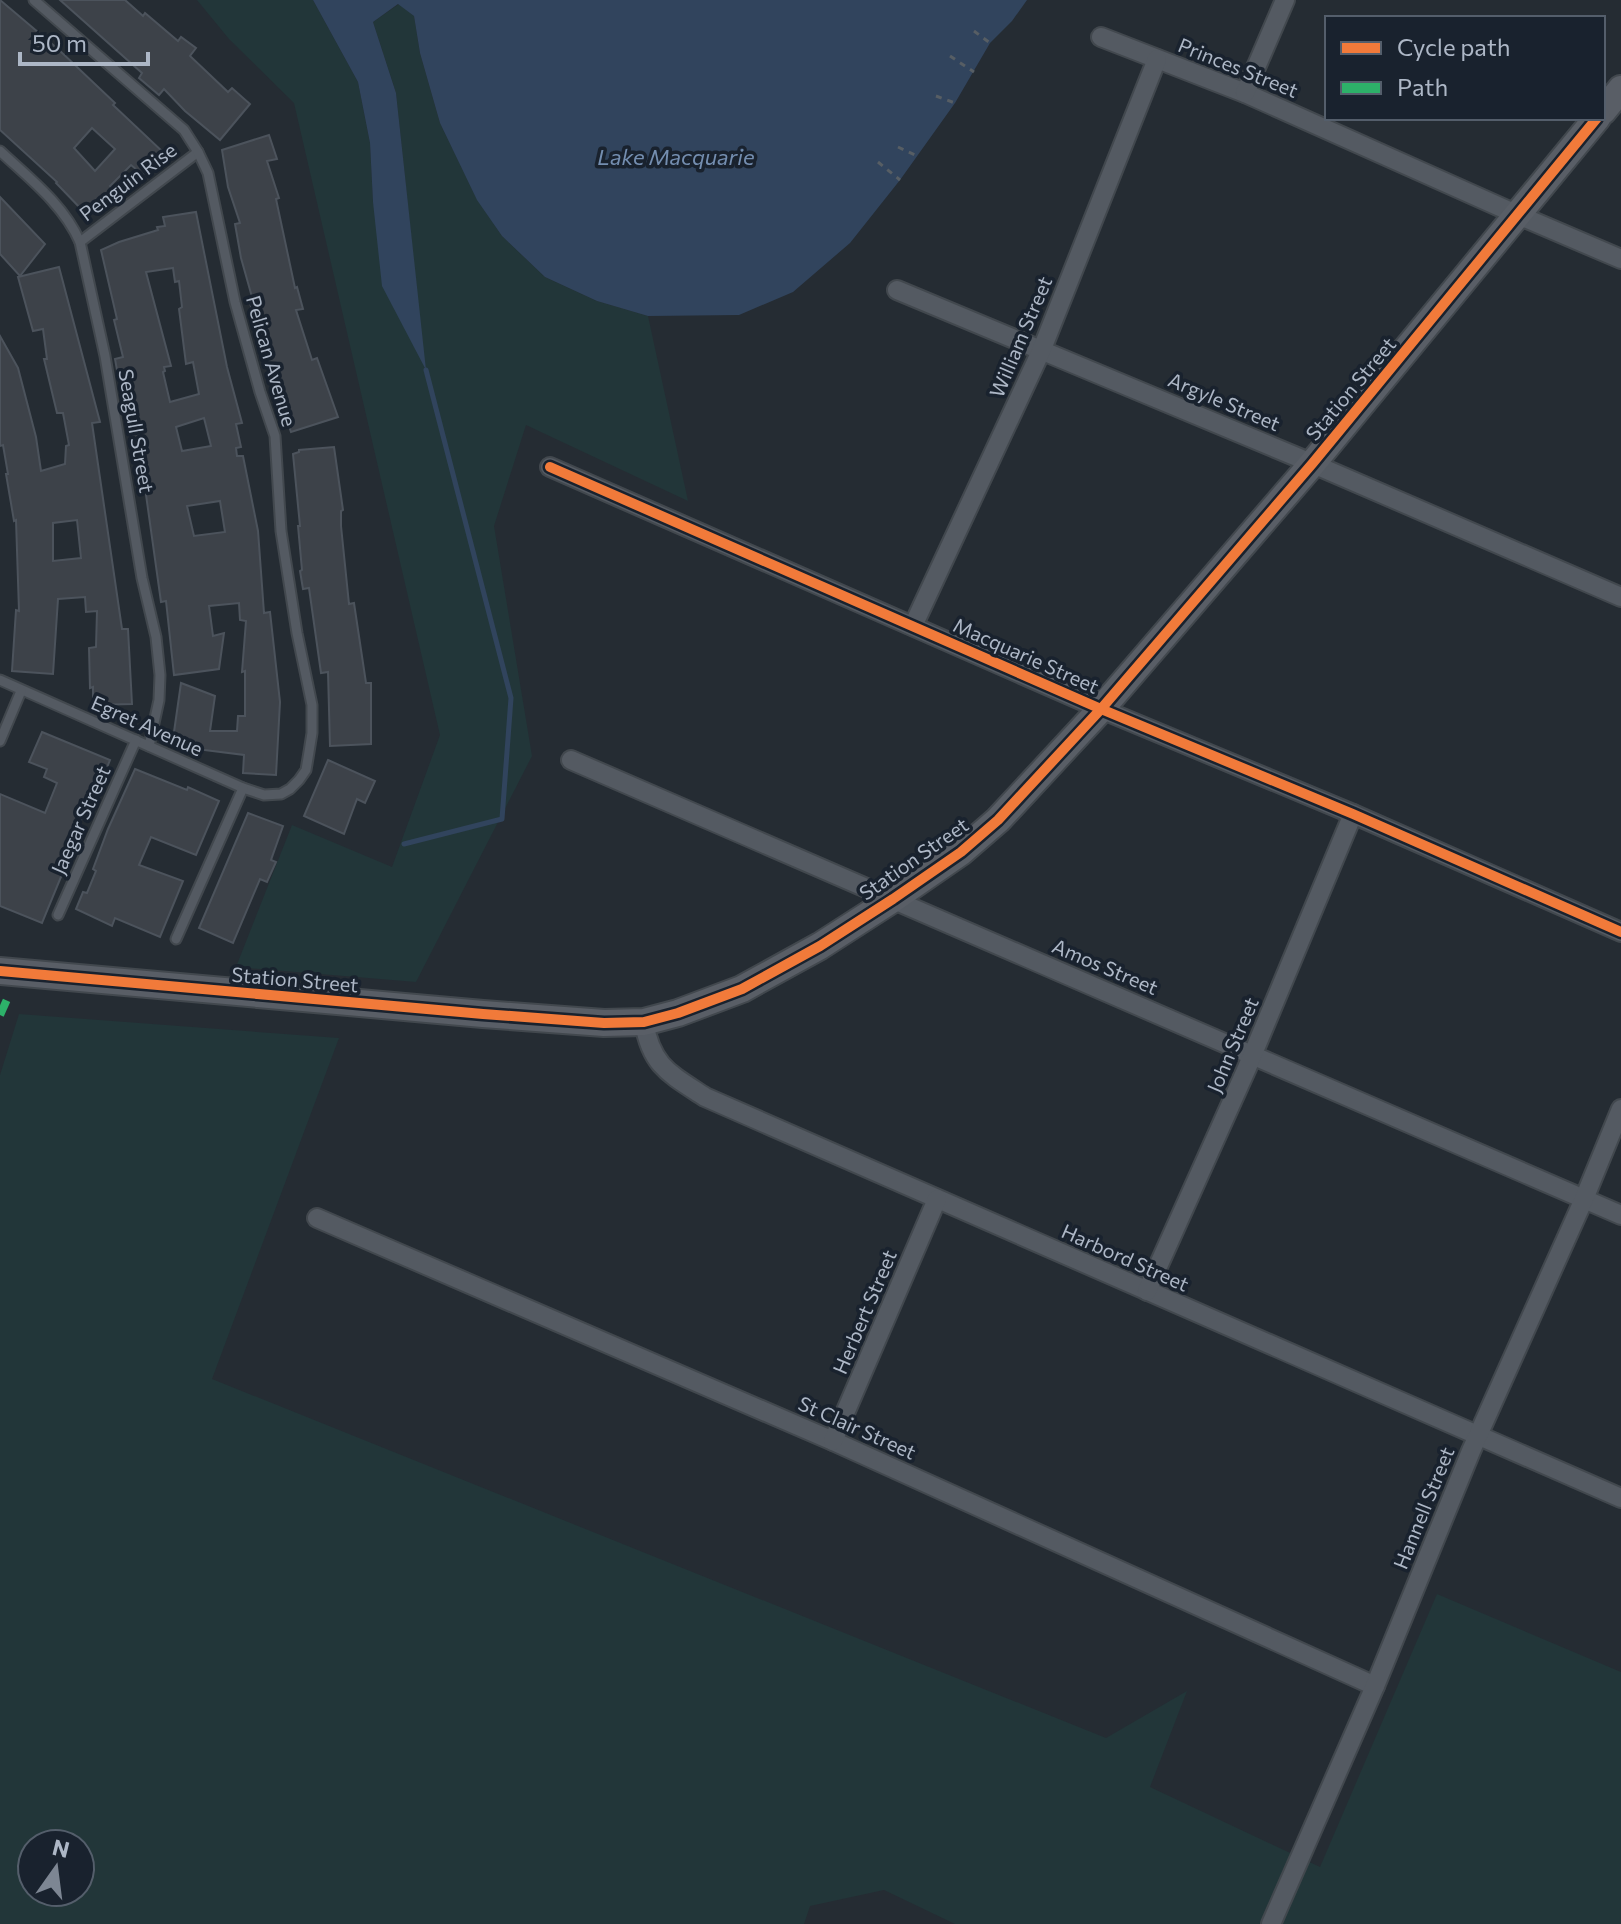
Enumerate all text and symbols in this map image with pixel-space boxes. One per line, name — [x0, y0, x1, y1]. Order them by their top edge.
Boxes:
scale bar — [20, 16, 148, 66]
legend — [1325, 16, 1605, 120]
text: 50 m — [32, 28, 87, 57]
street label: Princes Street — [1175, 32, 1302, 102]
text: Cycle path — [1397, 32, 1511, 61]
text: Path — [1397, 72, 1448, 101]
street label: Penguin Rise — [74, 137, 180, 225]
water label: Lake Macquarie — [597, 143, 755, 170]
street label: William Street — [984, 272, 1056, 401]
street label: Pelican Avenue — [242, 292, 302, 429]
street label: Station Street — [1300, 332, 1400, 445]
street label: Seagull Street — [114, 367, 160, 495]
street label: Argyle Street — [1165, 367, 1284, 435]
street label: Macquarie Street — [950, 612, 1103, 698]
street label: Egret Avenue — [88, 690, 207, 760]
street label: Jaegar Street — [45, 762, 115, 878]
street label: Station Street — [854, 812, 972, 905]
street label: Amos Street — [1049, 933, 1162, 999]
street label: Station Street — [231, 962, 360, 997]
street label: John Street — [1201, 993, 1263, 1096]
street label: Harbord Street — [1058, 1218, 1193, 1296]
street label: Herbert Street — [827, 1246, 901, 1377]
street label: St Clair Street — [795, 1390, 920, 1464]
street label: Hannell Street — [1388, 1443, 1458, 1572]
north arrow — [16, 1828, 96, 1908]
text: N — [50, 1833, 72, 1863]

